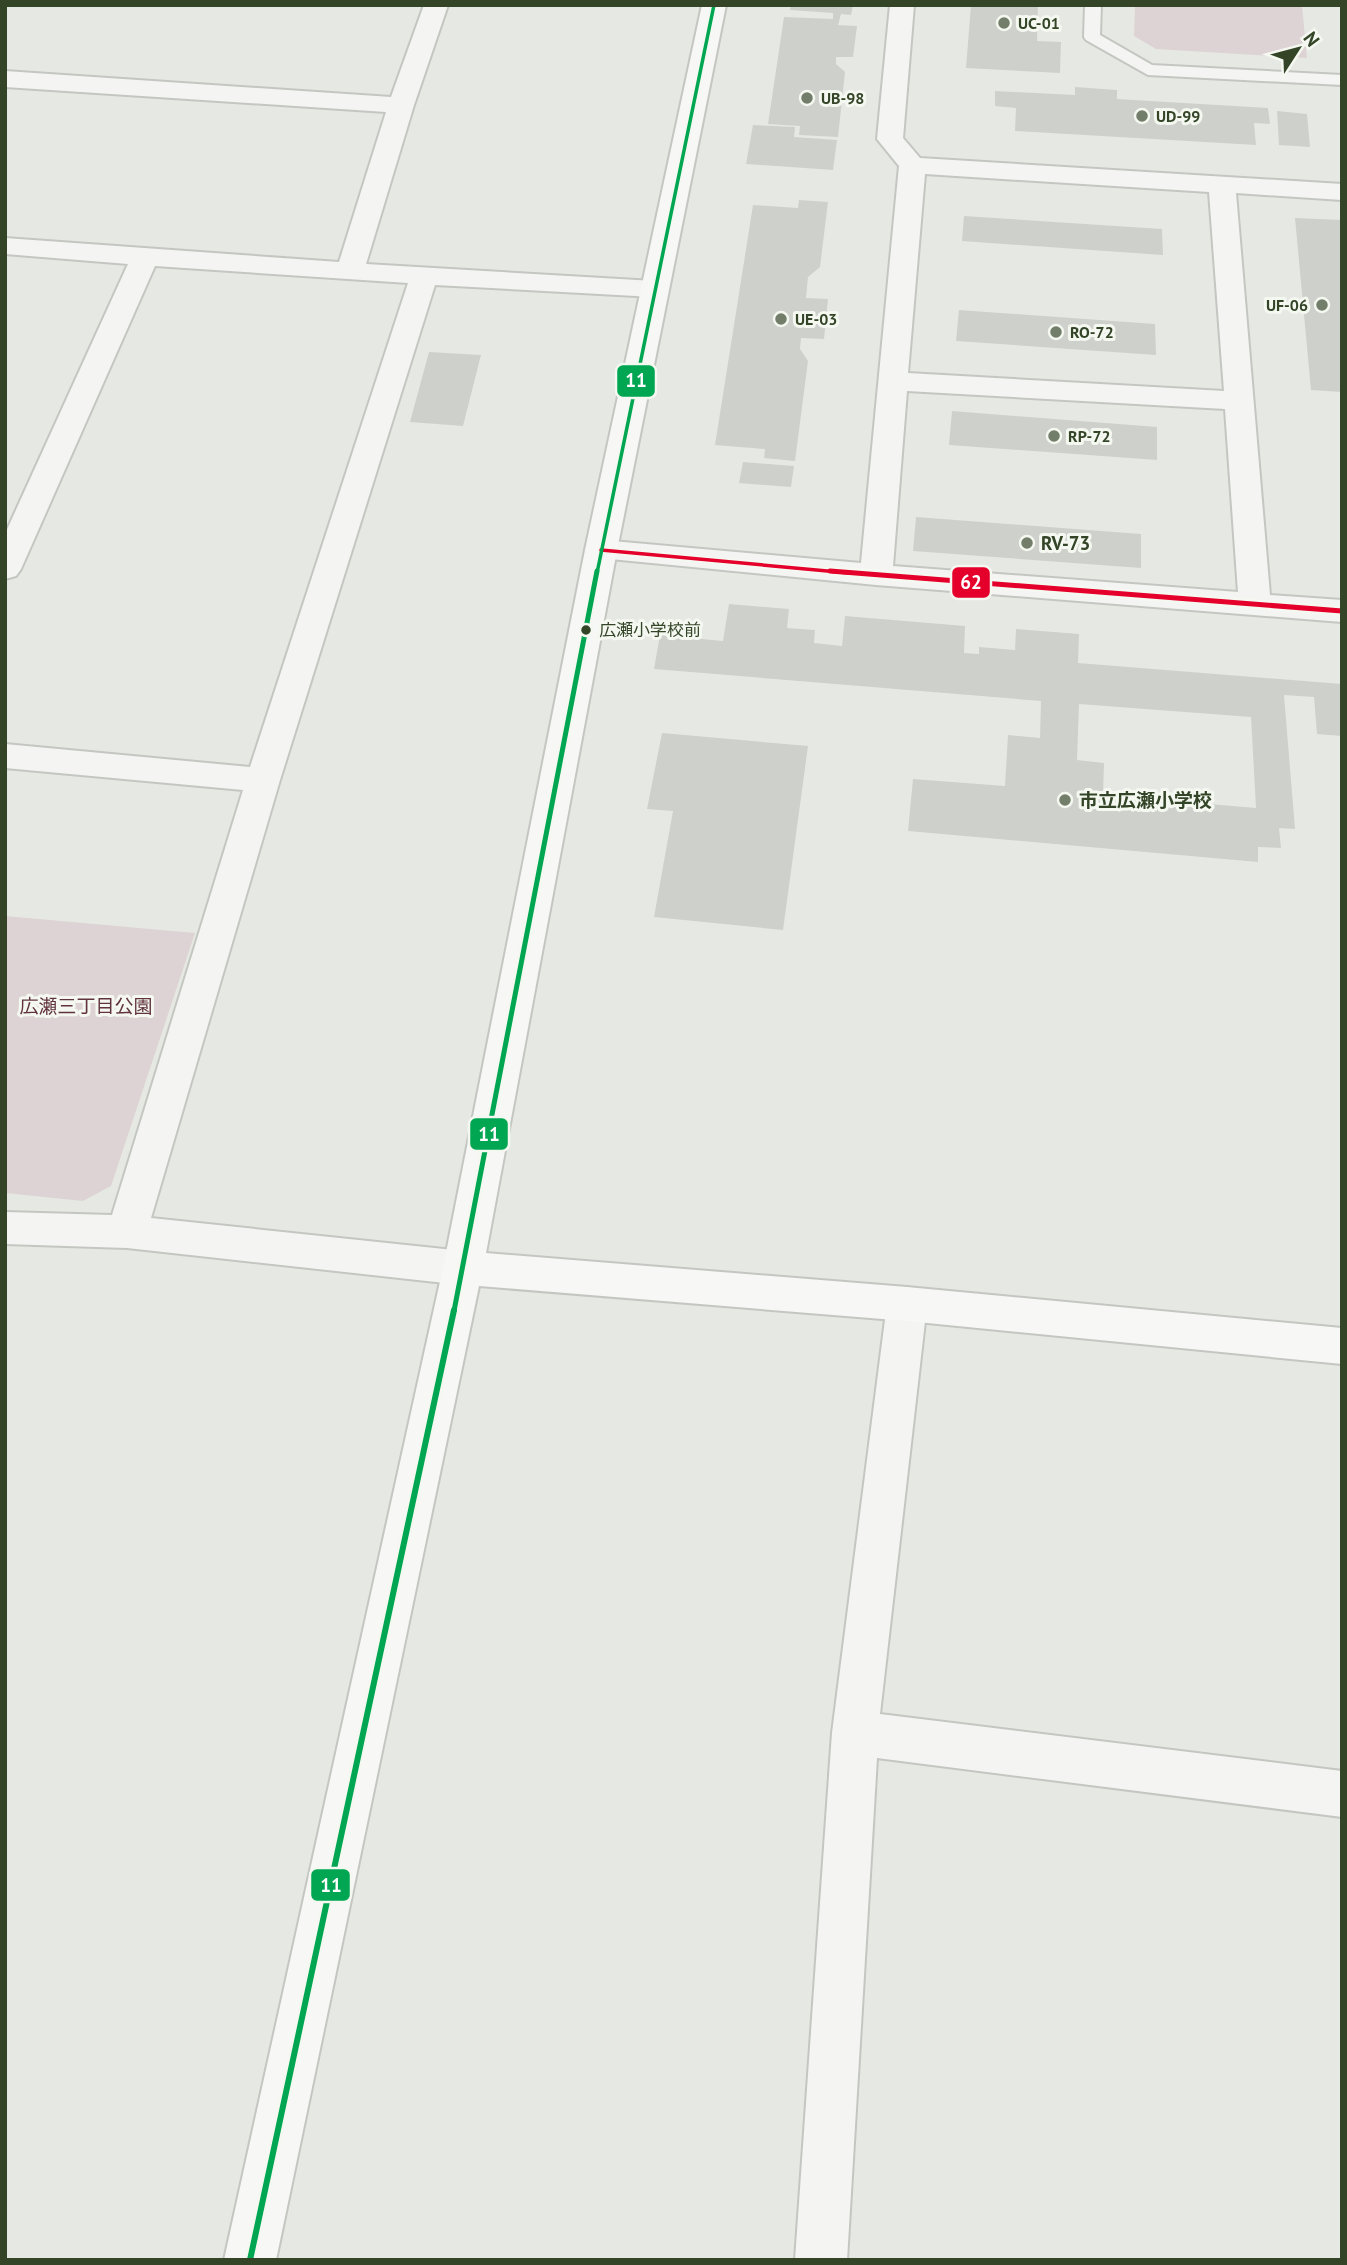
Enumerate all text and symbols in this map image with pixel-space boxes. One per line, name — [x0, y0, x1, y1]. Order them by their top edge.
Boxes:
place label: UC-01 — [1018, 13, 1060, 33]
north arrow — [1263, 14, 1333, 84]
marker: UC-01 — [996, 15, 1012, 31]
text: N — [1298, 27, 1325, 51]
place label: UB-98 — [821, 88, 864, 108]
marker: UB-98 — [799, 90, 815, 106]
place label: UD-99 — [1156, 106, 1200, 126]
marker: UD-99 — [1134, 108, 1150, 124]
place label: UF-06 — [1266, 295, 1308, 315]
marker: UF-06 — [1314, 297, 1330, 313]
place label: UE-03 — [795, 309, 837, 329]
marker: UE-03 — [773, 311, 789, 327]
place label: RO-72 — [1070, 322, 1114, 342]
marker: RO-72 — [1048, 324, 1064, 340]
line badge: 11 — [616, 364, 656, 398]
text: 11 — [625, 368, 647, 392]
place label: RP-72 — [1068, 426, 1111, 446]
marker: RP-72 — [1046, 428, 1062, 444]
place label: RV-73 — [1041, 531, 1090, 555]
marker: RV-73 — [1019, 535, 1035, 551]
line badge: 62 — [951, 566, 991, 599]
text: 62 — [960, 570, 982, 594]
place label: 広瀬小学校前 — [599, 619, 701, 641]
marker: 広瀬小学校前 — [579, 623, 593, 637]
place label: 市立広瀬小学校 — [1079, 788, 1212, 812]
marker: 市立広瀬小学校 — [1057, 792, 1073, 808]
park label: 広瀬三丁目公園 — [19, 994, 153, 1018]
line badge: 11 — [469, 1117, 509, 1151]
text: 11 — [478, 1122, 500, 1146]
line badge: 11 — [310, 1868, 351, 1902]
text: 11 — [320, 1873, 342, 1897]

